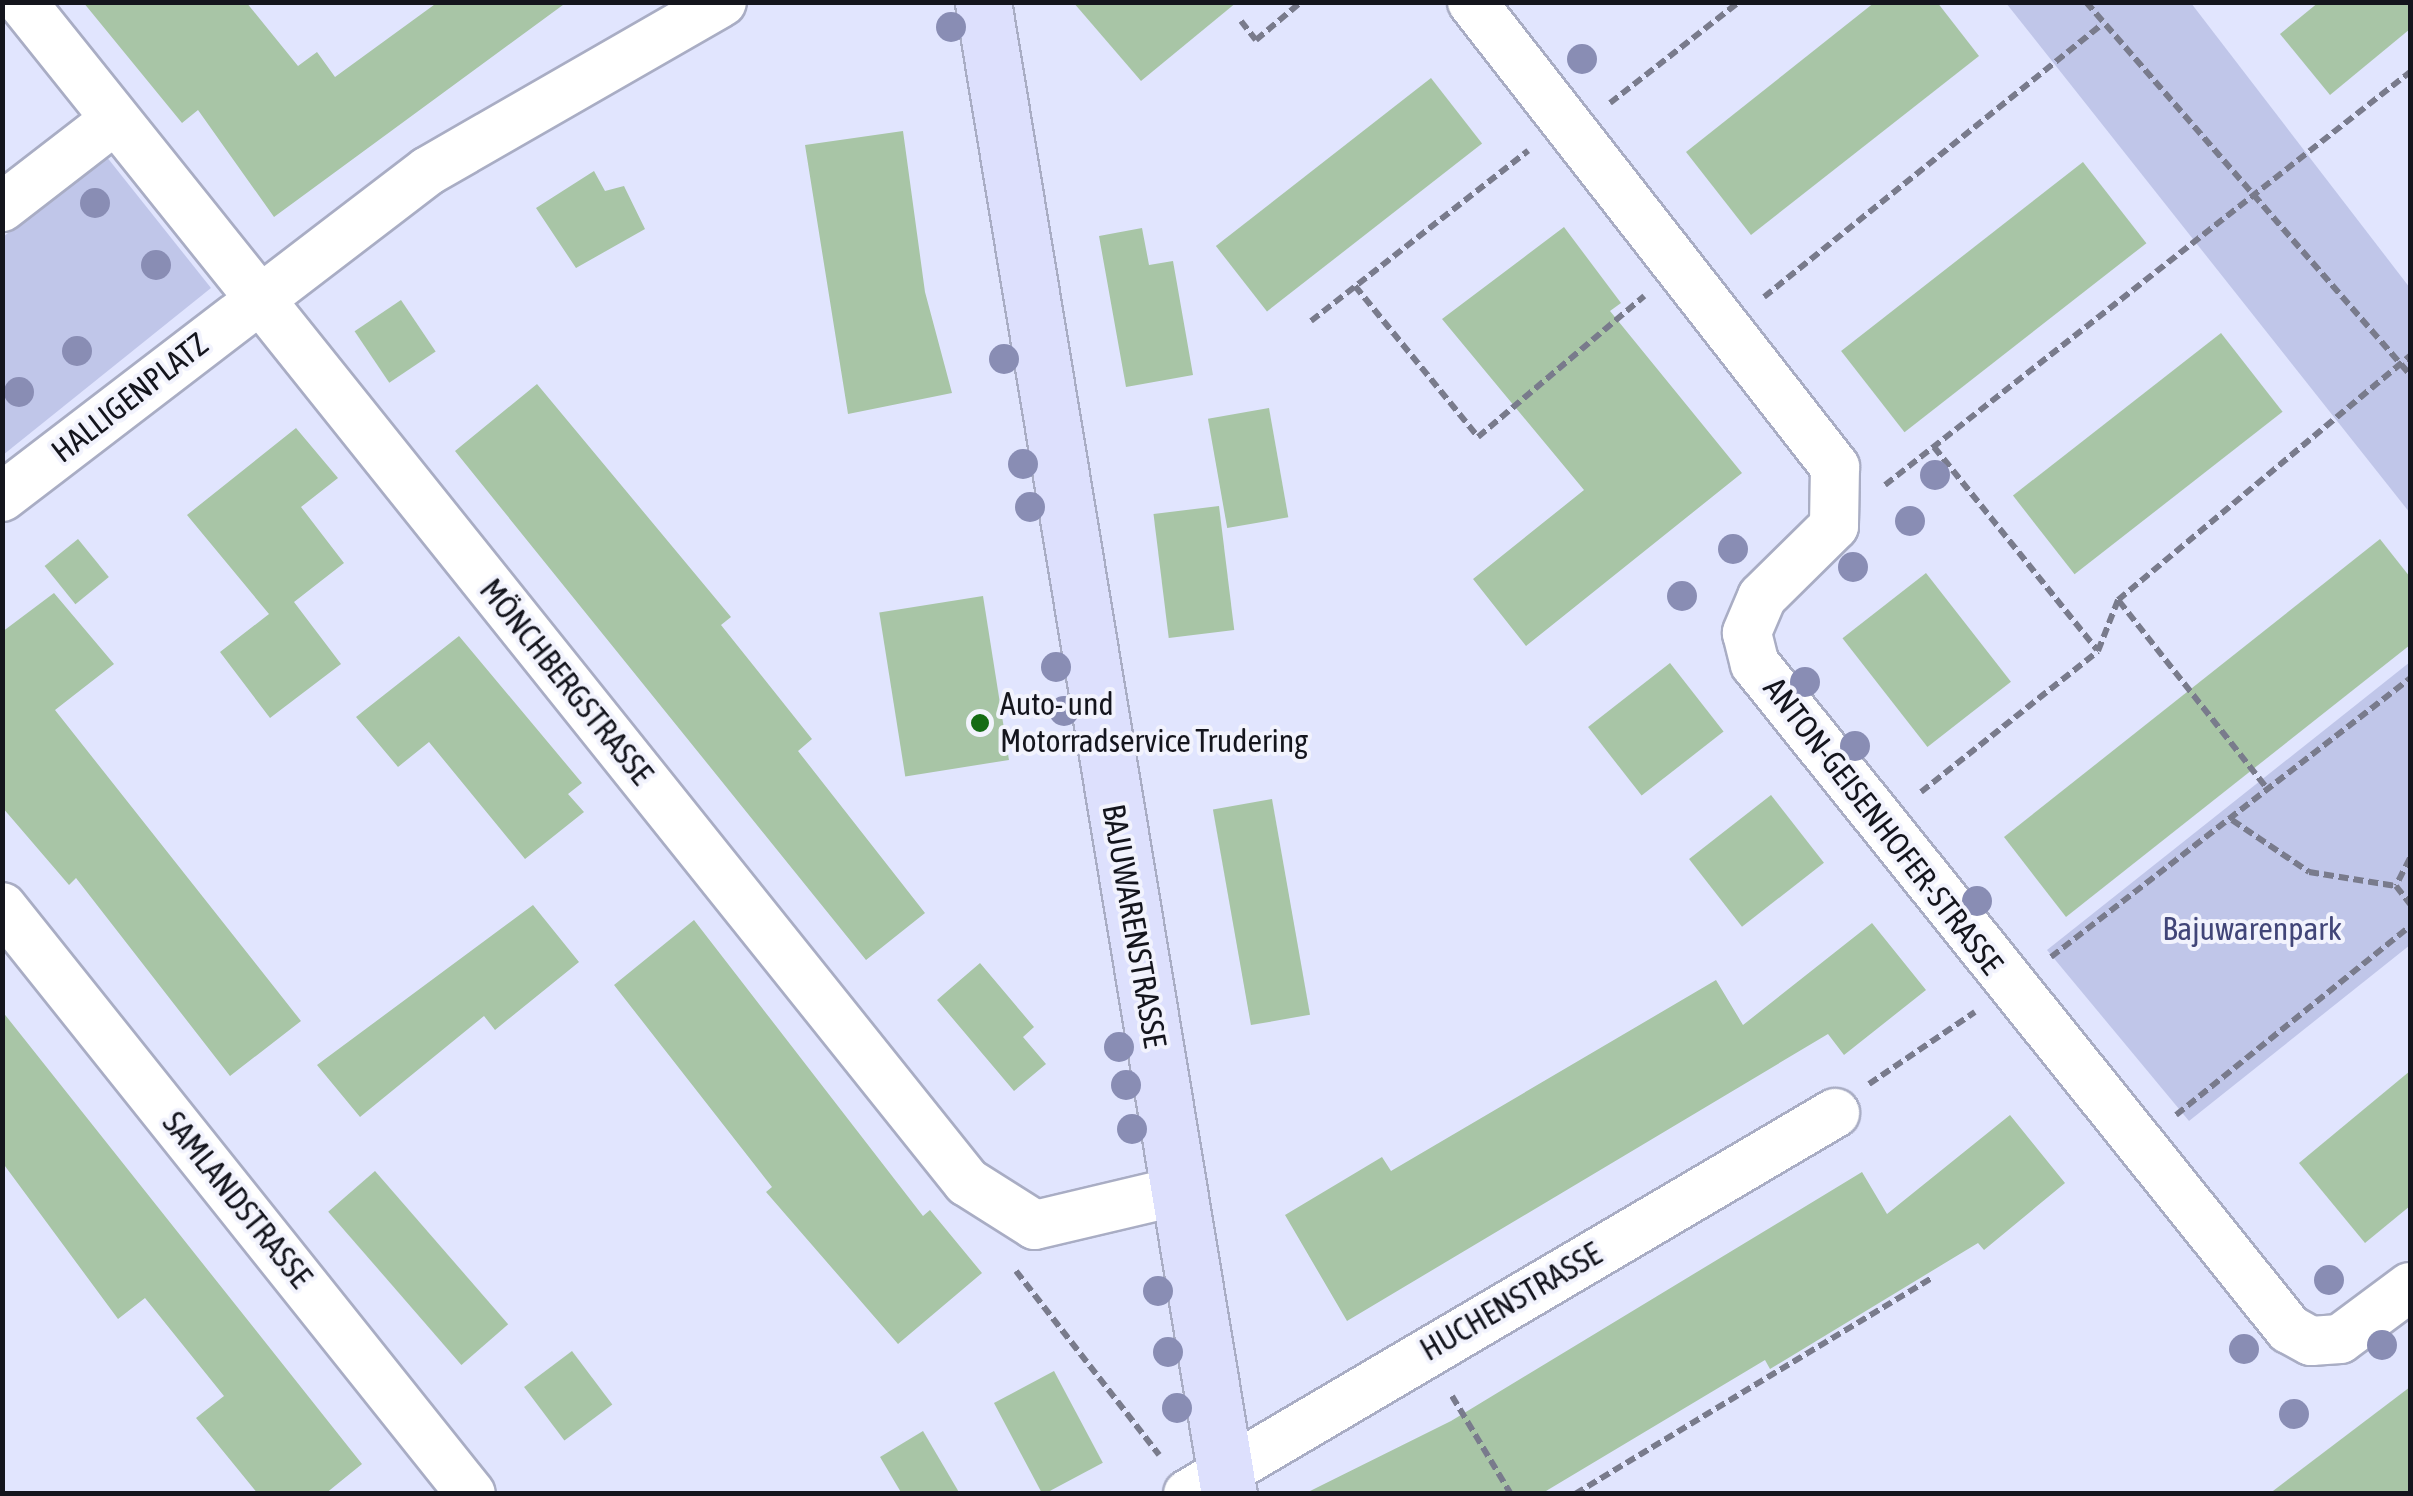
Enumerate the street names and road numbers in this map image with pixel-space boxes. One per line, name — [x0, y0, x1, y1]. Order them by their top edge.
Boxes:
street label: HALLIGENPLATZ — [44, 325, 216, 471]
street label: MÖNCHBERGSTRASSE — [471, 572, 661, 792]
street label: ANTON-GEISENHOFER-STRASSE — [1755, 670, 2011, 982]
street label: BAJUWARENSTRASSE — [1094, 801, 1174, 1051]
street label: SAMLANDSTRASSE — [154, 1104, 320, 1296]
street label: HUCHENSTRASSE — [1414, 1235, 1608, 1369]

